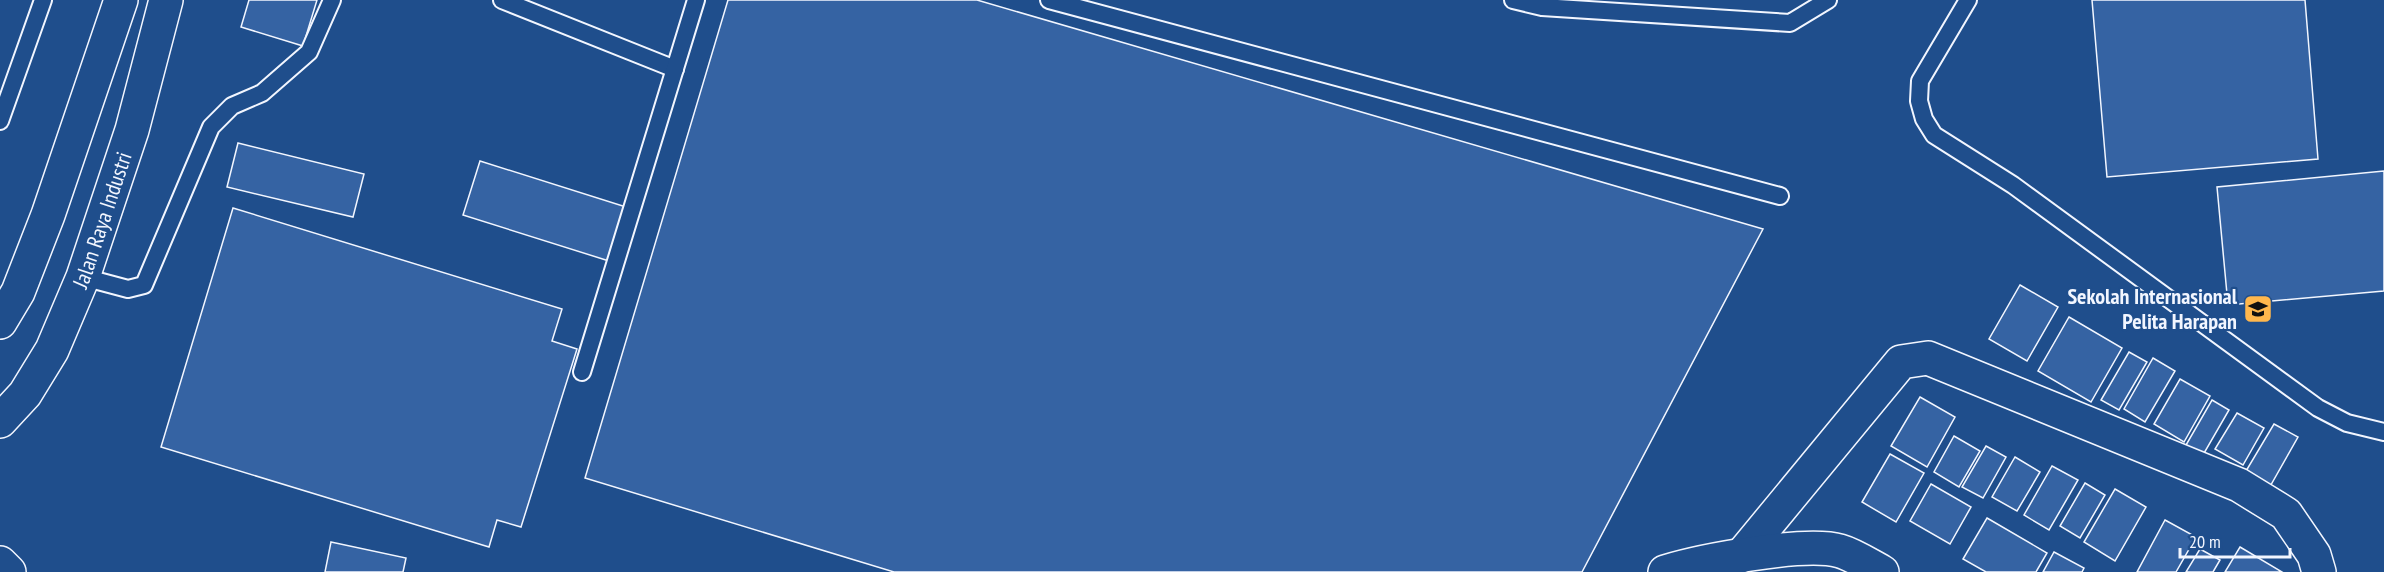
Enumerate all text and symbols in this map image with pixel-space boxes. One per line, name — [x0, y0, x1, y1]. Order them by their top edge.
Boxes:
street label: Jalan Raya Industri — [66, 148, 138, 293]
place label: Sekolah Internasional Pelita Harapan — [2067, 282, 2238, 335]
school or university icon: Sekolah Internasional Pelita Harapan — [2242, 293, 2274, 325]
scale bar — [2180, 521, 2290, 559]
text: 20 m — [2189, 530, 2221, 553]

